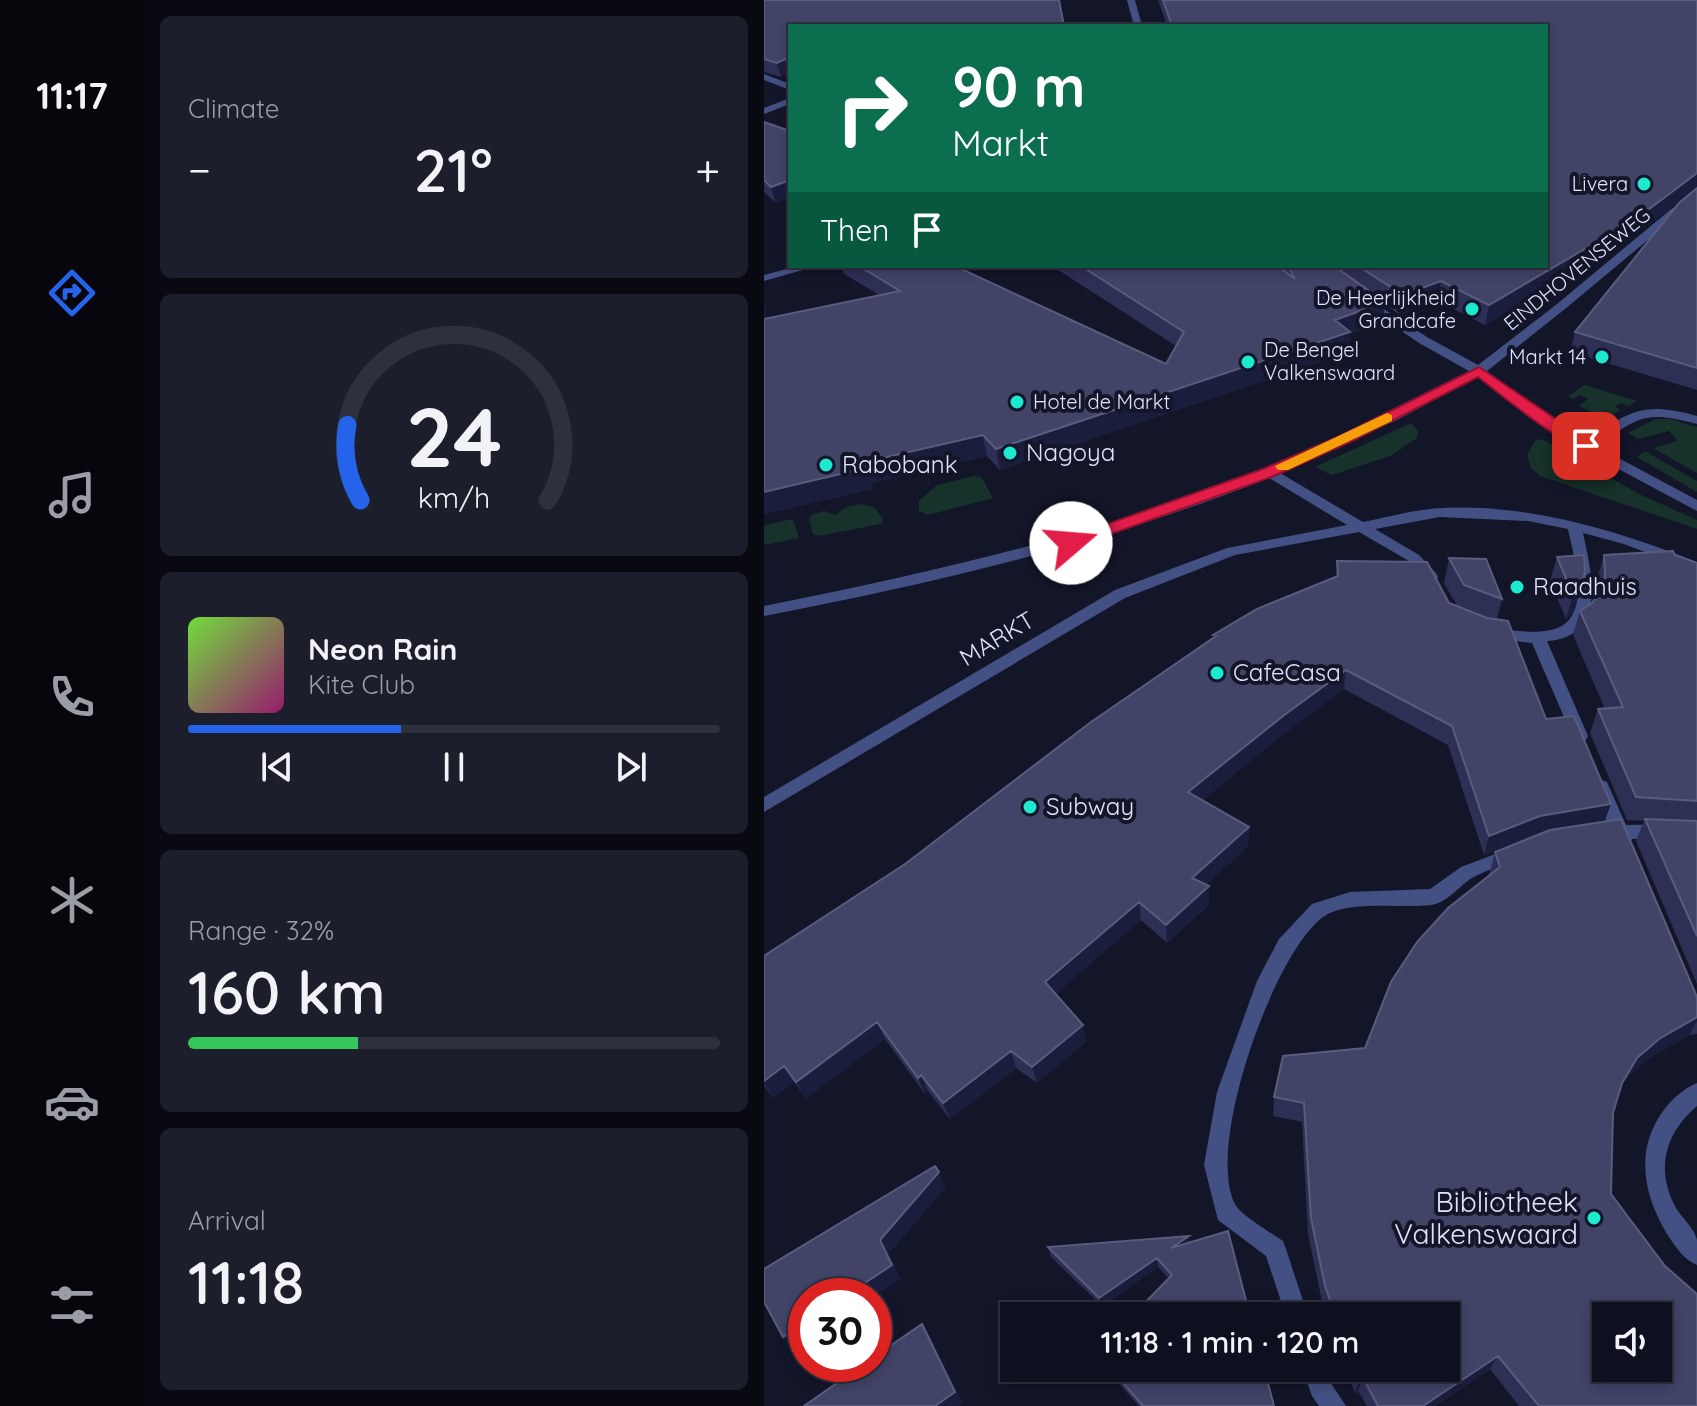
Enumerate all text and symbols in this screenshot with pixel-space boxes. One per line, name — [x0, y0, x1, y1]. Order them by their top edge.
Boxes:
text: 90 m — [952, 51, 1086, 121]
icon: right — [820, 56, 924, 160]
text: 11:17 — [36, 73, 108, 118]
text: Climate — [188, 92, 279, 125]
text: Markt — [952, 120, 1049, 165]
text: 21° — [413, 132, 493, 207]
text: − — [188, 142, 211, 197]
text: + — [695, 142, 720, 197]
place label: Livera — [1572, 171, 1628, 196]
marker: Livera — [1635, 175, 1653, 193]
street label: EINDHOVENSEWEG — [1498, 202, 1655, 335]
icon: arrive — [905, 208, 949, 252]
text: Then — [820, 211, 889, 249]
icon: directions — [44, 265, 100, 321]
place label: De Heerlijkheid Grandcafe — [1316, 285, 1456, 333]
marker: De Heerlijkheid Grandcafe — [1463, 300, 1481, 318]
place label: De Bengel Valkenswaard — [1264, 337, 1395, 385]
place label: Markt 14 — [1509, 344, 1586, 369]
marker: Markt 14 — [1593, 348, 1611, 366]
marker: De Bengel Valkenswaard — [1239, 353, 1257, 371]
text: 24 — [406, 384, 502, 488]
place label: Hotel de Markt — [1033, 389, 1170, 414]
marker: Hotel de Markt — [1008, 393, 1026, 411]
pin — [1552, 412, 1620, 480]
icon: arrive — [1564, 424, 1608, 468]
place label: Nagoya — [1026, 437, 1115, 467]
marker: Nagoya — [1001, 444, 1019, 462]
place label: Rabobank — [842, 449, 958, 479]
marker: Rabobank — [817, 456, 835, 474]
icon: music — [44, 467, 100, 523]
text: km/h — [418, 479, 490, 515]
position arrow — [1029, 501, 1113, 585]
place label: Raadhuis — [1533, 571, 1637, 601]
marker: Raadhuis — [1508, 578, 1526, 596]
street label: MARKT — [954, 604, 1039, 672]
text: Neon Rain — [308, 630, 457, 668]
place label: CafeCasa — [1233, 657, 1341, 687]
marker: CafeCasa — [1208, 664, 1226, 682]
text: Kite Club — [308, 668, 415, 701]
icon: phone — [44, 669, 100, 725]
icon: previous — [255, 745, 299, 789]
icon: pause — [432, 745, 476, 789]
icon: next — [609, 745, 653, 789]
place label: Subway — [1046, 791, 1134, 821]
marker: Subway — [1021, 798, 1039, 816]
icon: climate — [44, 872, 100, 928]
text: Range · 32% — [188, 914, 334, 947]
text: 160 km — [188, 954, 386, 1029]
icon: car — [44, 1074, 100, 1130]
place label: Bibliotheek Valkenswaard — [1394, 1184, 1578, 1251]
text: Arrival — [188, 1204, 266, 1237]
marker: Bibliotheek Valkenswaard — [1585, 1209, 1603, 1227]
text: 11:18 — [188, 1244, 304, 1319]
icon: filters — [44, 1277, 100, 1333]
speed limit sign: 30 — [788, 1278, 892, 1382]
map controls — [1592, 1302, 1672, 1382]
button: sound — [1592, 1302, 1672, 1382]
text: 11:18 · 1 min · 120 m — [1101, 1323, 1359, 1361]

